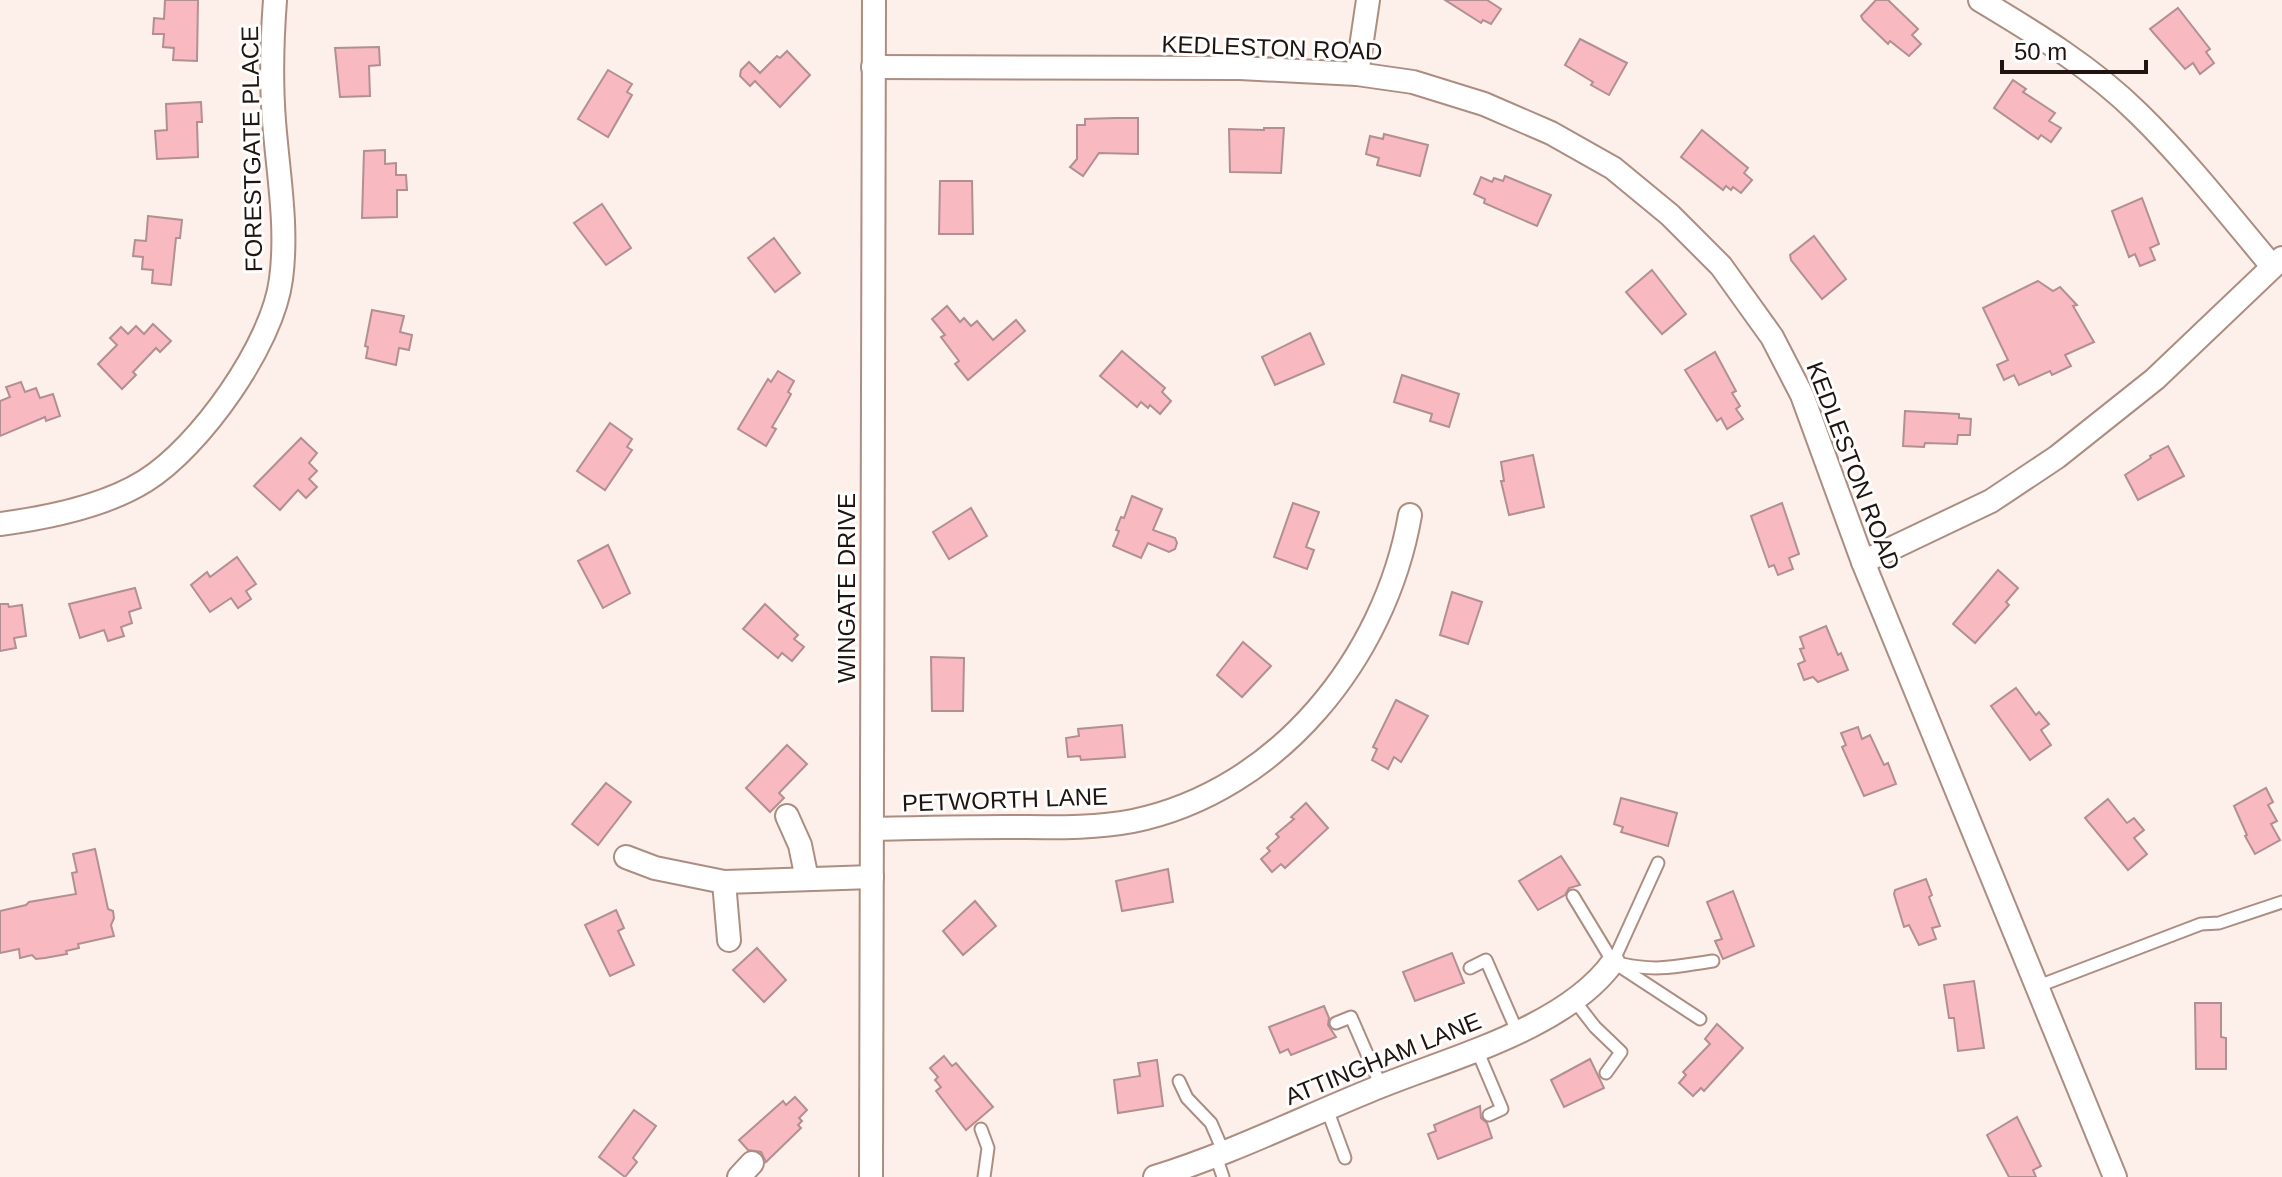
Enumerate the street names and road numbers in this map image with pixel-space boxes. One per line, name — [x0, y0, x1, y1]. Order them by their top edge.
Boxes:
street label: FORESTGATE PLACE — [236, 26, 267, 272]
street label: KEDLESTON ROAD — [1161, 30, 1383, 65]
street label: KEDLESTON ROAD — [1801, 358, 1906, 574]
street label: WINGATE DRIVE — [833, 493, 860, 683]
street label: PETWORTH LANE — [901, 782, 1109, 817]
street label: ATTINGHAM LANE — [1281, 1007, 1485, 1110]

